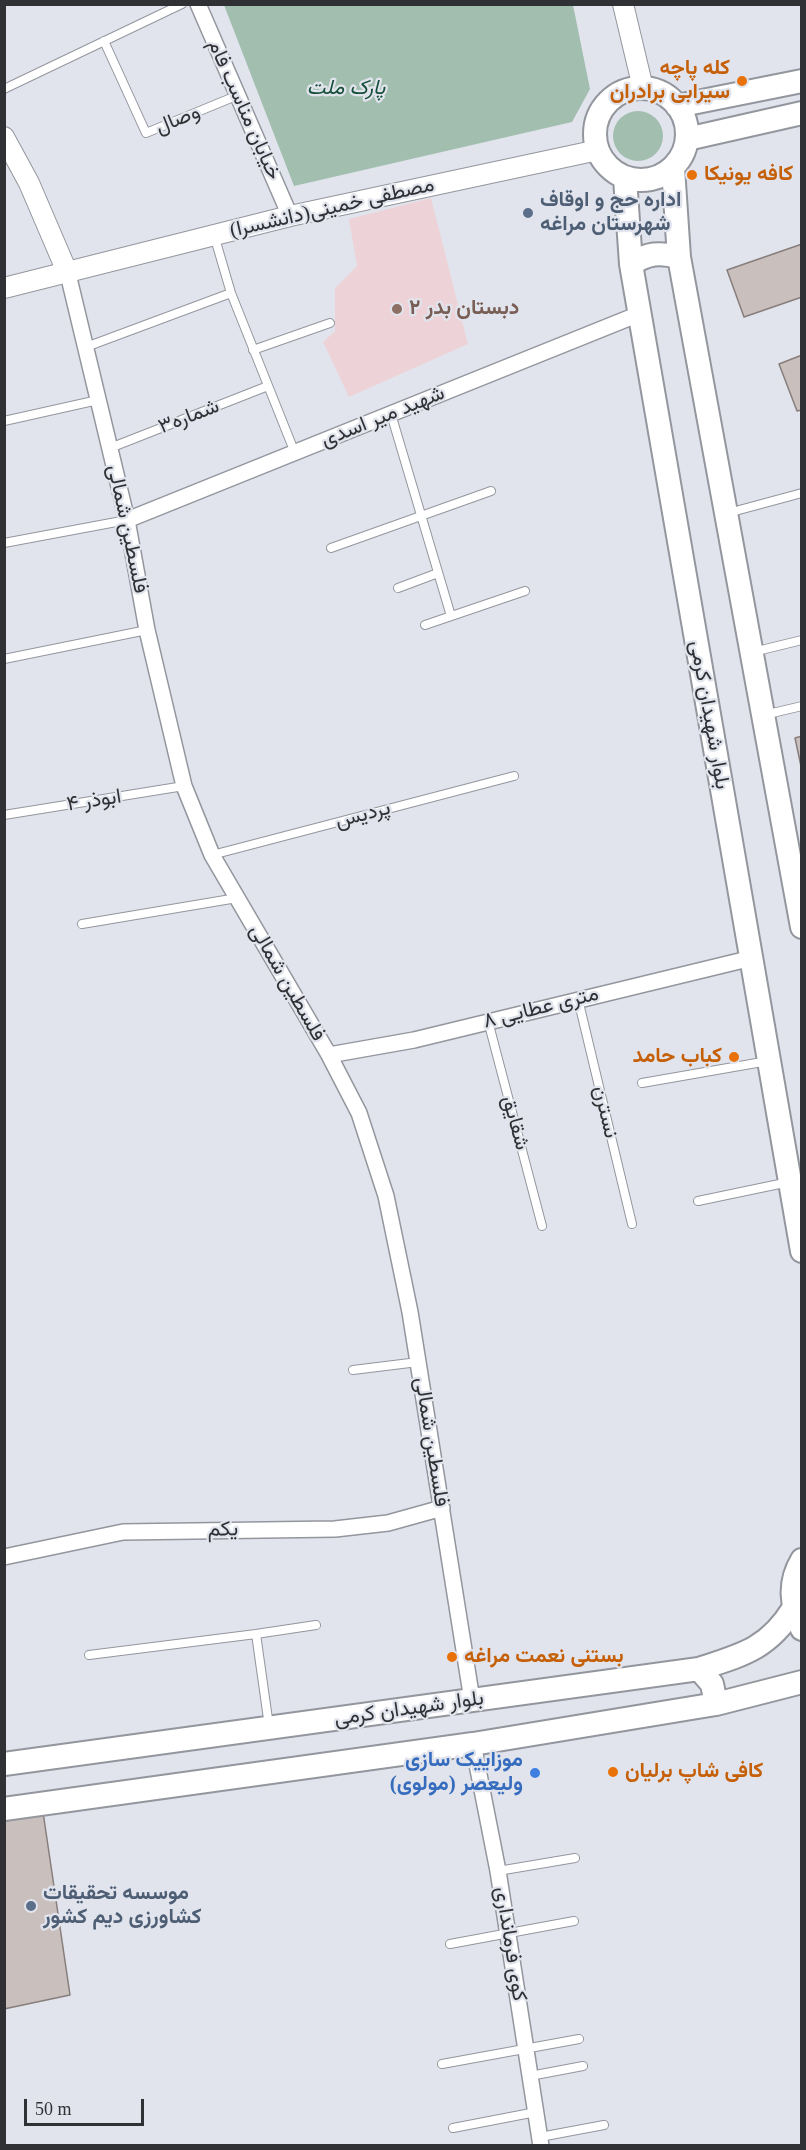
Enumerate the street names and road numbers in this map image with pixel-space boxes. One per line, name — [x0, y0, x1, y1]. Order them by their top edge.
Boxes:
street label: خیابان مناسب فام — [202, 36, 286, 184]
street label: وصال — [152, 100, 204, 140]
street label: (دانشسرا)مصطفی خمینی — [227, 172, 437, 244]
street label: شهید میر اسدی — [317, 381, 449, 453]
street label: شماره۳ — [155, 394, 223, 440]
street label: فلسطین شمالی — [101, 462, 153, 596]
street label: بلوار شهیدان کرمی — [684, 639, 734, 791]
street label: ابوذر ۴ — [65, 784, 123, 818]
street label: پردیس — [333, 796, 393, 834]
street label: فلسطین شمالی — [243, 920, 331, 1046]
street label: ۸ متری عطایی — [481, 981, 601, 1035]
street label: نسترن — [587, 1083, 623, 1141]
street label: شقایق — [496, 1093, 534, 1153]
street label: فلسطین شمالی — [408, 1375, 454, 1509]
street label: یکم — [207, 1517, 239, 1543]
street label: بلوار شهیدان کرمی — [333, 1686, 485, 1732]
street label: کوی فرمانداری — [489, 1885, 531, 2003]

